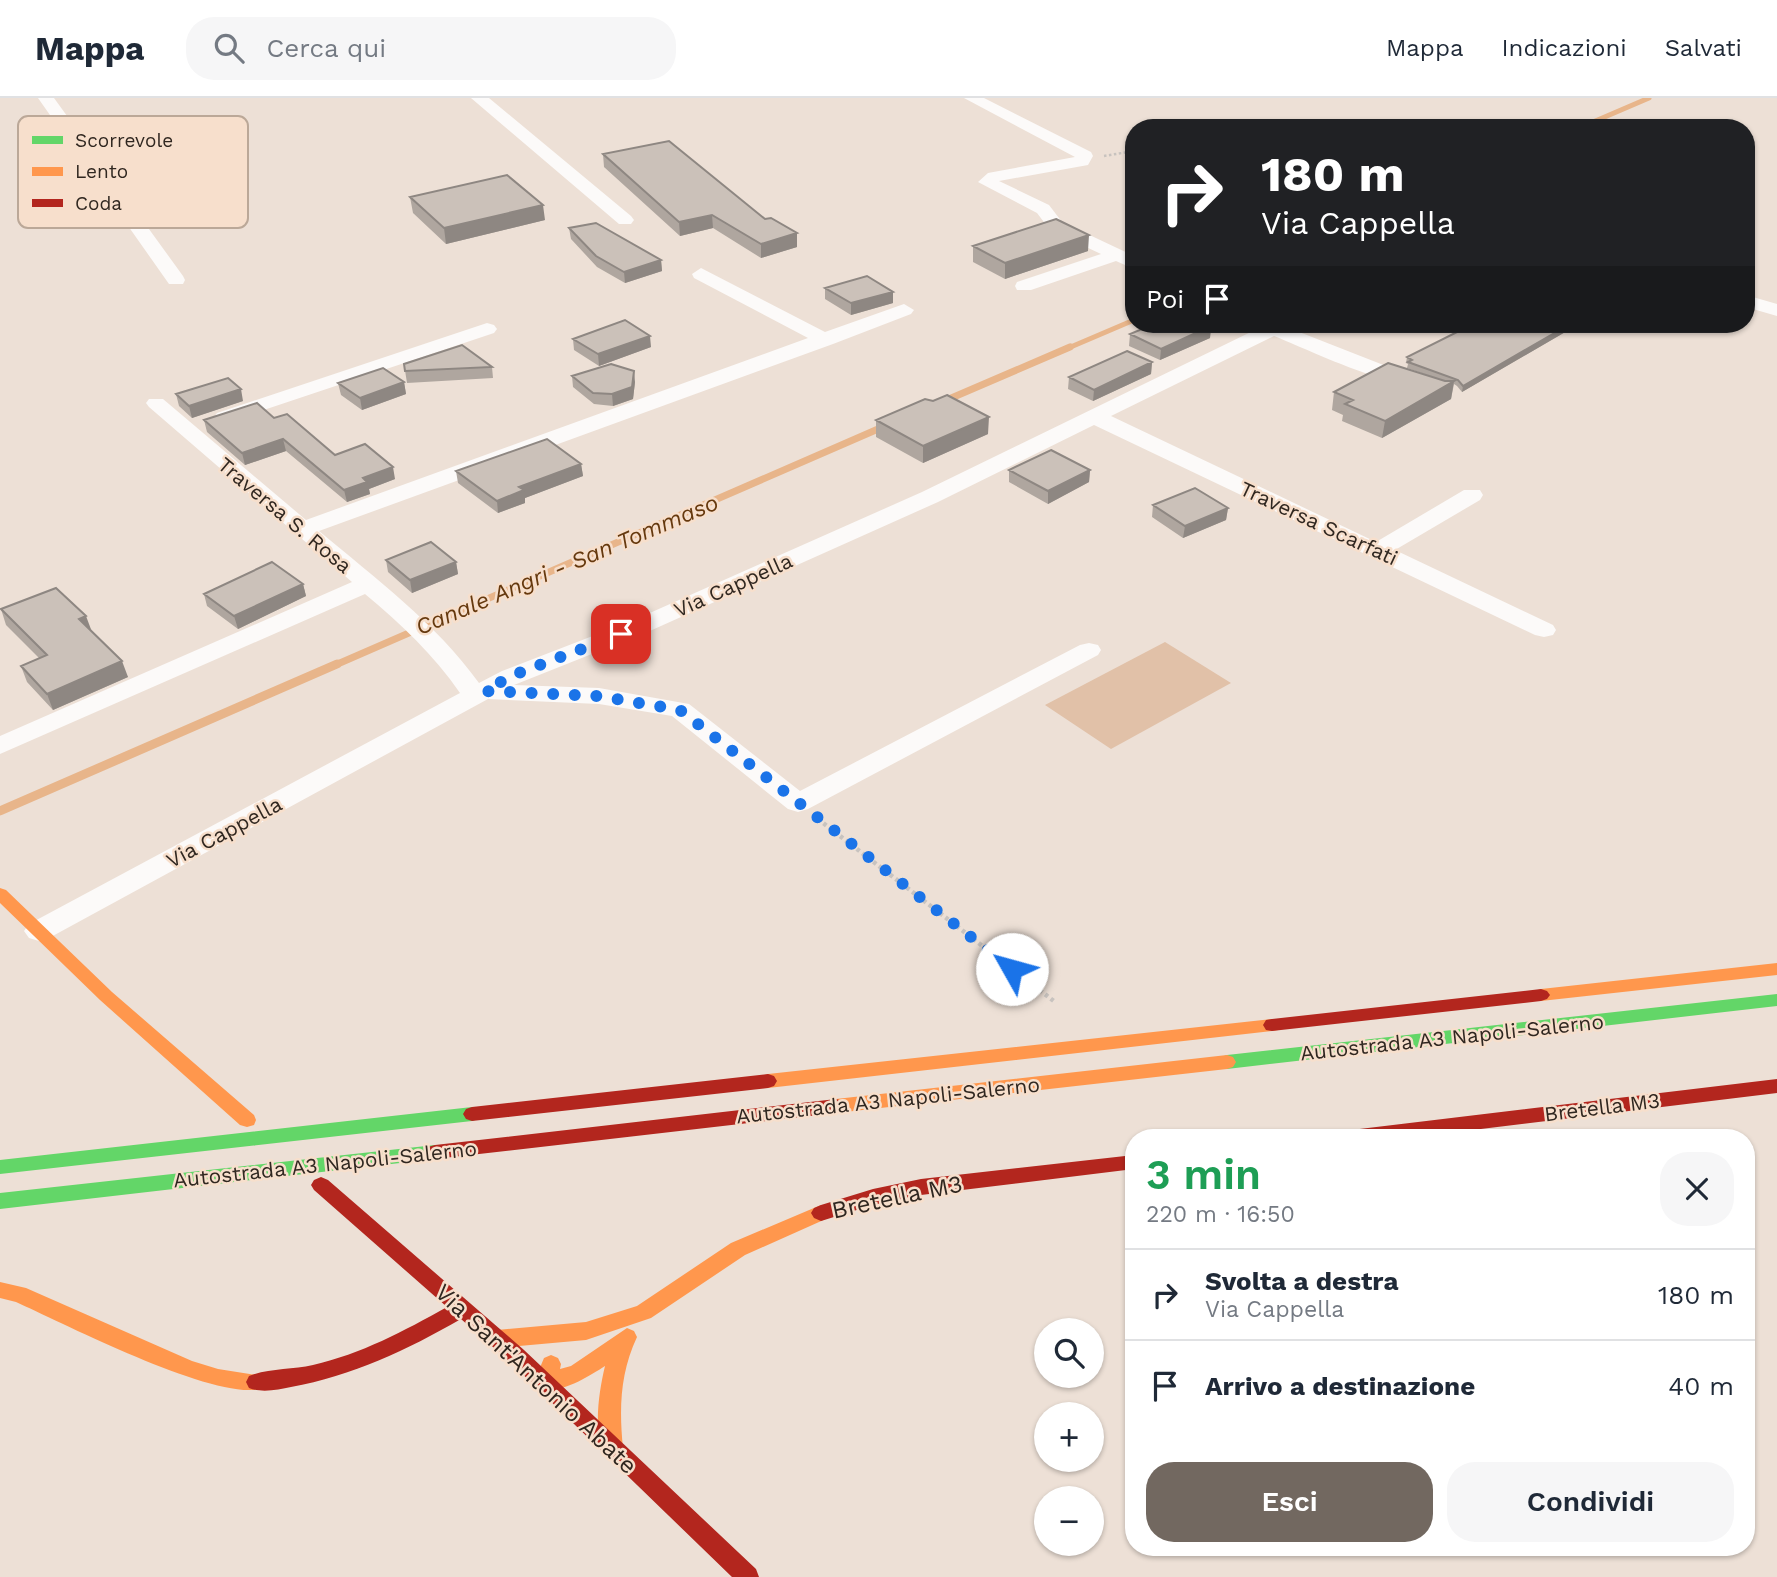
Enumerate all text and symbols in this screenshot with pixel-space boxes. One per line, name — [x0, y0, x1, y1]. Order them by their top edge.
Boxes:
search box — [186, 17, 676, 80]
text: Mappa — [35, 29, 144, 68]
icon: search — [210, 29, 248, 67]
text: Cerca qui — [266, 33, 386, 63]
text: Mappa — [1386, 34, 1464, 62]
text: Indicazioni — [1502, 34, 1627, 62]
text: Salvati — [1665, 34, 1742, 62]
legend — [18, 116, 248, 228]
text: Scorrevole — [75, 129, 173, 152]
text: 180 m — [1261, 145, 1405, 203]
icon: right — [1146, 147, 1237, 238]
text: Lento — [75, 160, 128, 183]
text: Coda — [75, 192, 122, 215]
text: Via Cappella — [1261, 204, 1455, 242]
icon: arrive — [1198, 280, 1236, 318]
text: Poi — [1146, 284, 1184, 314]
street label: Traversa S. Rosa — [213, 452, 357, 578]
street label: Traversa Scarfati — [1236, 476, 1402, 570]
water label: Canale Angri - San Tommaso — [412, 489, 722, 641]
street label: Via Cappella — [670, 548, 796, 622]
pin — [591, 604, 651, 664]
icon: arrive — [602, 615, 640, 653]
street label: Via Cappella — [162, 791, 286, 873]
position arrow — [975, 932, 1049, 1006]
street label: Autostrada A3 Napoli-Salerno — [1299, 1009, 1605, 1065]
street label: Autostrada A3 Napoli-Salerno — [735, 1072, 1041, 1128]
street label: Bretella M3 — [1543, 1088, 1661, 1126]
street label: Autostrada A3 Napoli-Salerno — [172, 1136, 478, 1192]
text: 3 min — [1146, 1150, 1261, 1199]
button: close — [1660, 1152, 1734, 1226]
street label: Bretella M3 — [829, 1169, 965, 1225]
text: 220 m · 16:50 — [1146, 1201, 1295, 1228]
text: Svolta a destra — [1205, 1266, 1398, 1296]
icon: right — [1146, 1276, 1184, 1314]
street label: Via Sant'Antonio Abate — [429, 1278, 643, 1480]
text: 180 m — [1658, 1280, 1734, 1310]
text: Via Cappella — [1205, 1296, 1344, 1323]
map controls — [1034, 1318, 1104, 1556]
button: search — [1034, 1318, 1104, 1388]
icon: arrive — [1146, 1367, 1184, 1405]
text: Arrivo a destinazione — [1205, 1371, 1475, 1401]
text: 40 m — [1668, 1371, 1734, 1401]
button: + — [1034, 1402, 1104, 1472]
button: Esci — [1146, 1462, 1433, 1542]
button: Condividi — [1447, 1462, 1734, 1542]
button: − — [1034, 1486, 1104, 1556]

